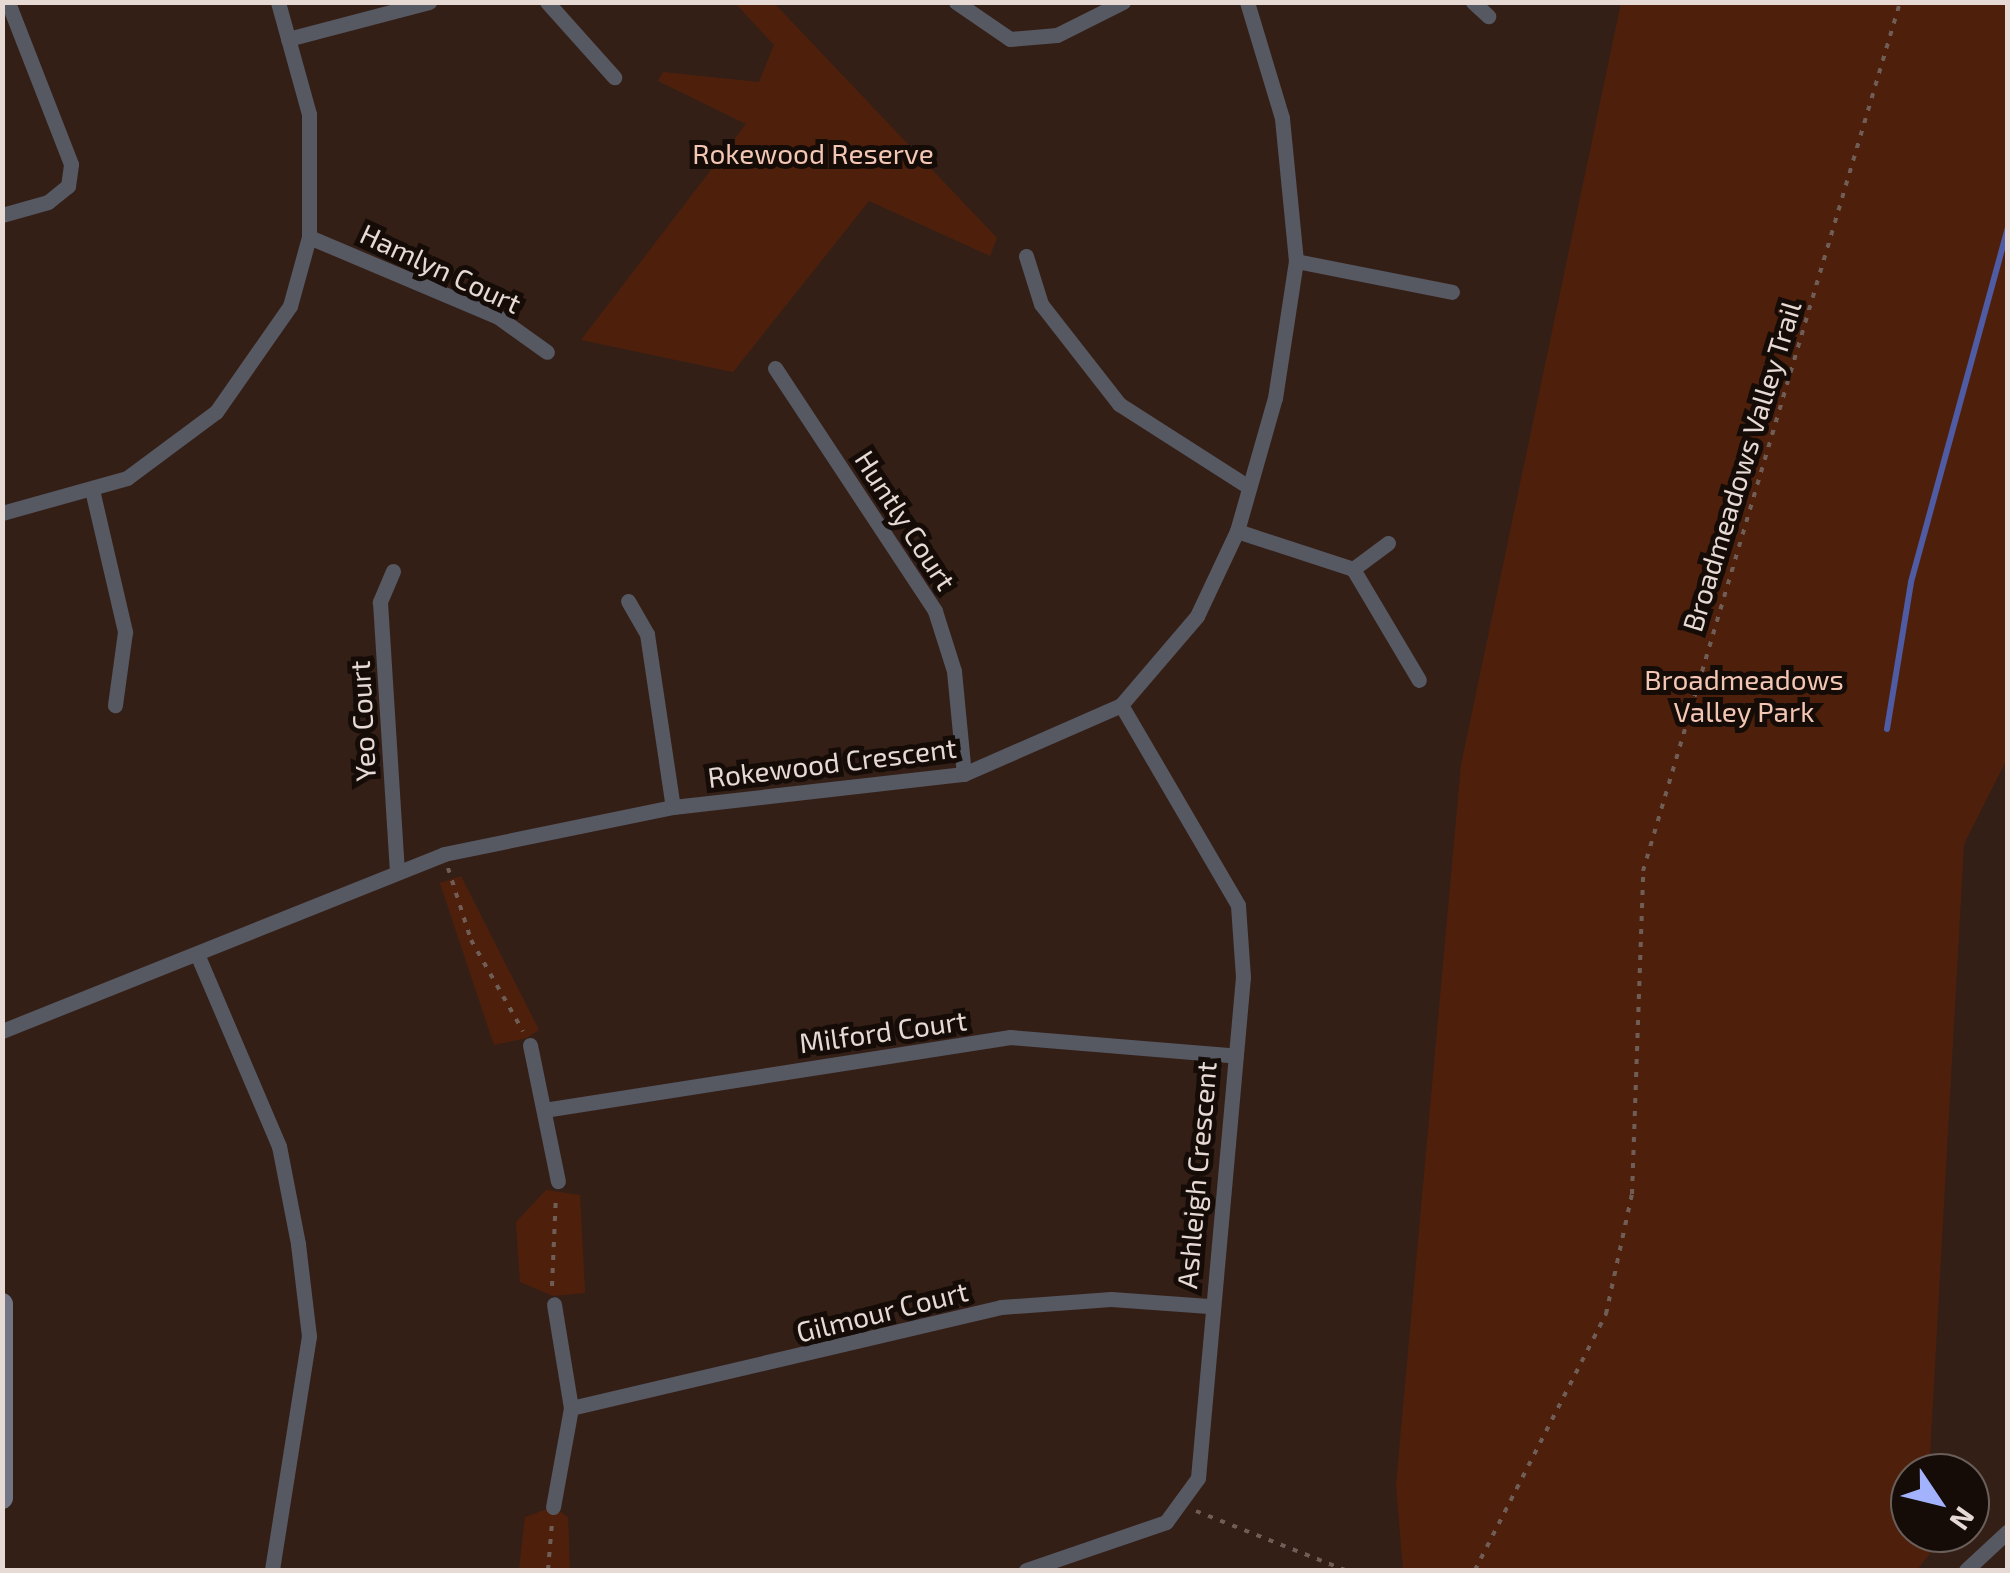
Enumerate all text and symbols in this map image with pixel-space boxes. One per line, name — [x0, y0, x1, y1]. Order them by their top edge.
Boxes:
park label: Rokewood Reserve — [692, 136, 934, 170]
street label: Hamlyn Court — [355, 216, 527, 320]
street label: Broadmeadows Valley Trail — [1674, 296, 1808, 636]
street label: Huntly Court — [848, 444, 964, 596]
street label: Yeo Court — [342, 660, 382, 782]
park label: Broadmeadows Valley Park — [1644, 662, 1844, 728]
street label: Rokewood Crescent — [706, 730, 958, 794]
street label: Milford Court — [797, 1003, 969, 1059]
street label: Ashleigh Crescent — [1169, 1060, 1223, 1290]
street label: Gilmour Court — [792, 1273, 972, 1349]
north arrow — [1890, 1453, 1990, 1553]
text: N — [1943, 1501, 1983, 1537]

